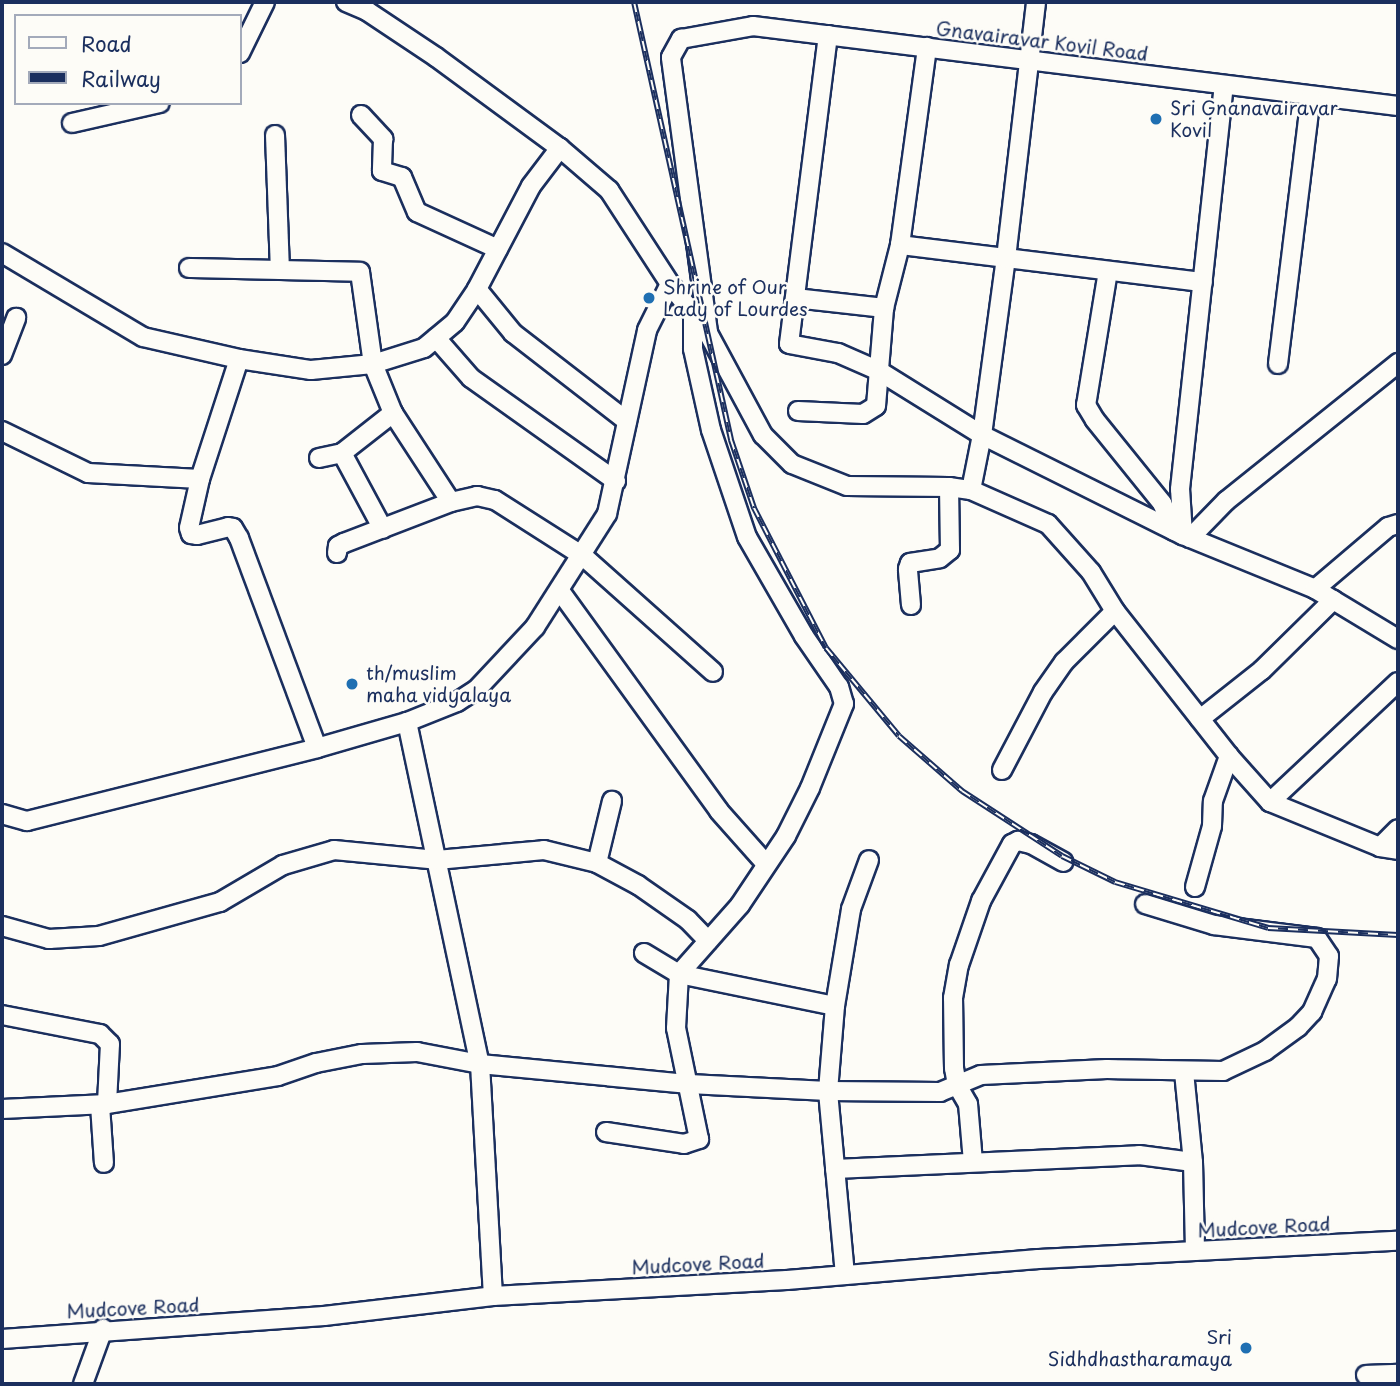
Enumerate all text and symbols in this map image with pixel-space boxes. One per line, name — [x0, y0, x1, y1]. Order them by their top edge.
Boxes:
legend — [14, 14, 242, 105]
street label: Gnavairavar Kovil Road — [934, 17, 1150, 65]
text: Road — [81, 27, 132, 59]
text: Railway — [81, 62, 161, 94]
place label: Sri Gnanavairavar Kovil — [1170, 97, 1338, 141]
marker: Sri Gnanavairavar Kovil — [1148, 111, 1164, 127]
place label: Shrine of Our Lady of Lourdes — [663, 276, 807, 320]
marker: Shrine of Our Lady of Lourdes — [641, 290, 657, 306]
place label: th/muslim maha vidyalaya — [366, 662, 513, 706]
marker: th/muslim maha vidyalaya — [344, 676, 360, 692]
street label: Mudcove Road — [1197, 1212, 1331, 1242]
street label: Mudcove Road — [631, 1249, 765, 1279]
street label: Mudcove Road — [66, 1293, 200, 1323]
place label: Sri Sidhdhastharamaya — [1048, 1326, 1232, 1370]
marker: Sri Sidhdhastharamaya — [1238, 1340, 1254, 1356]

